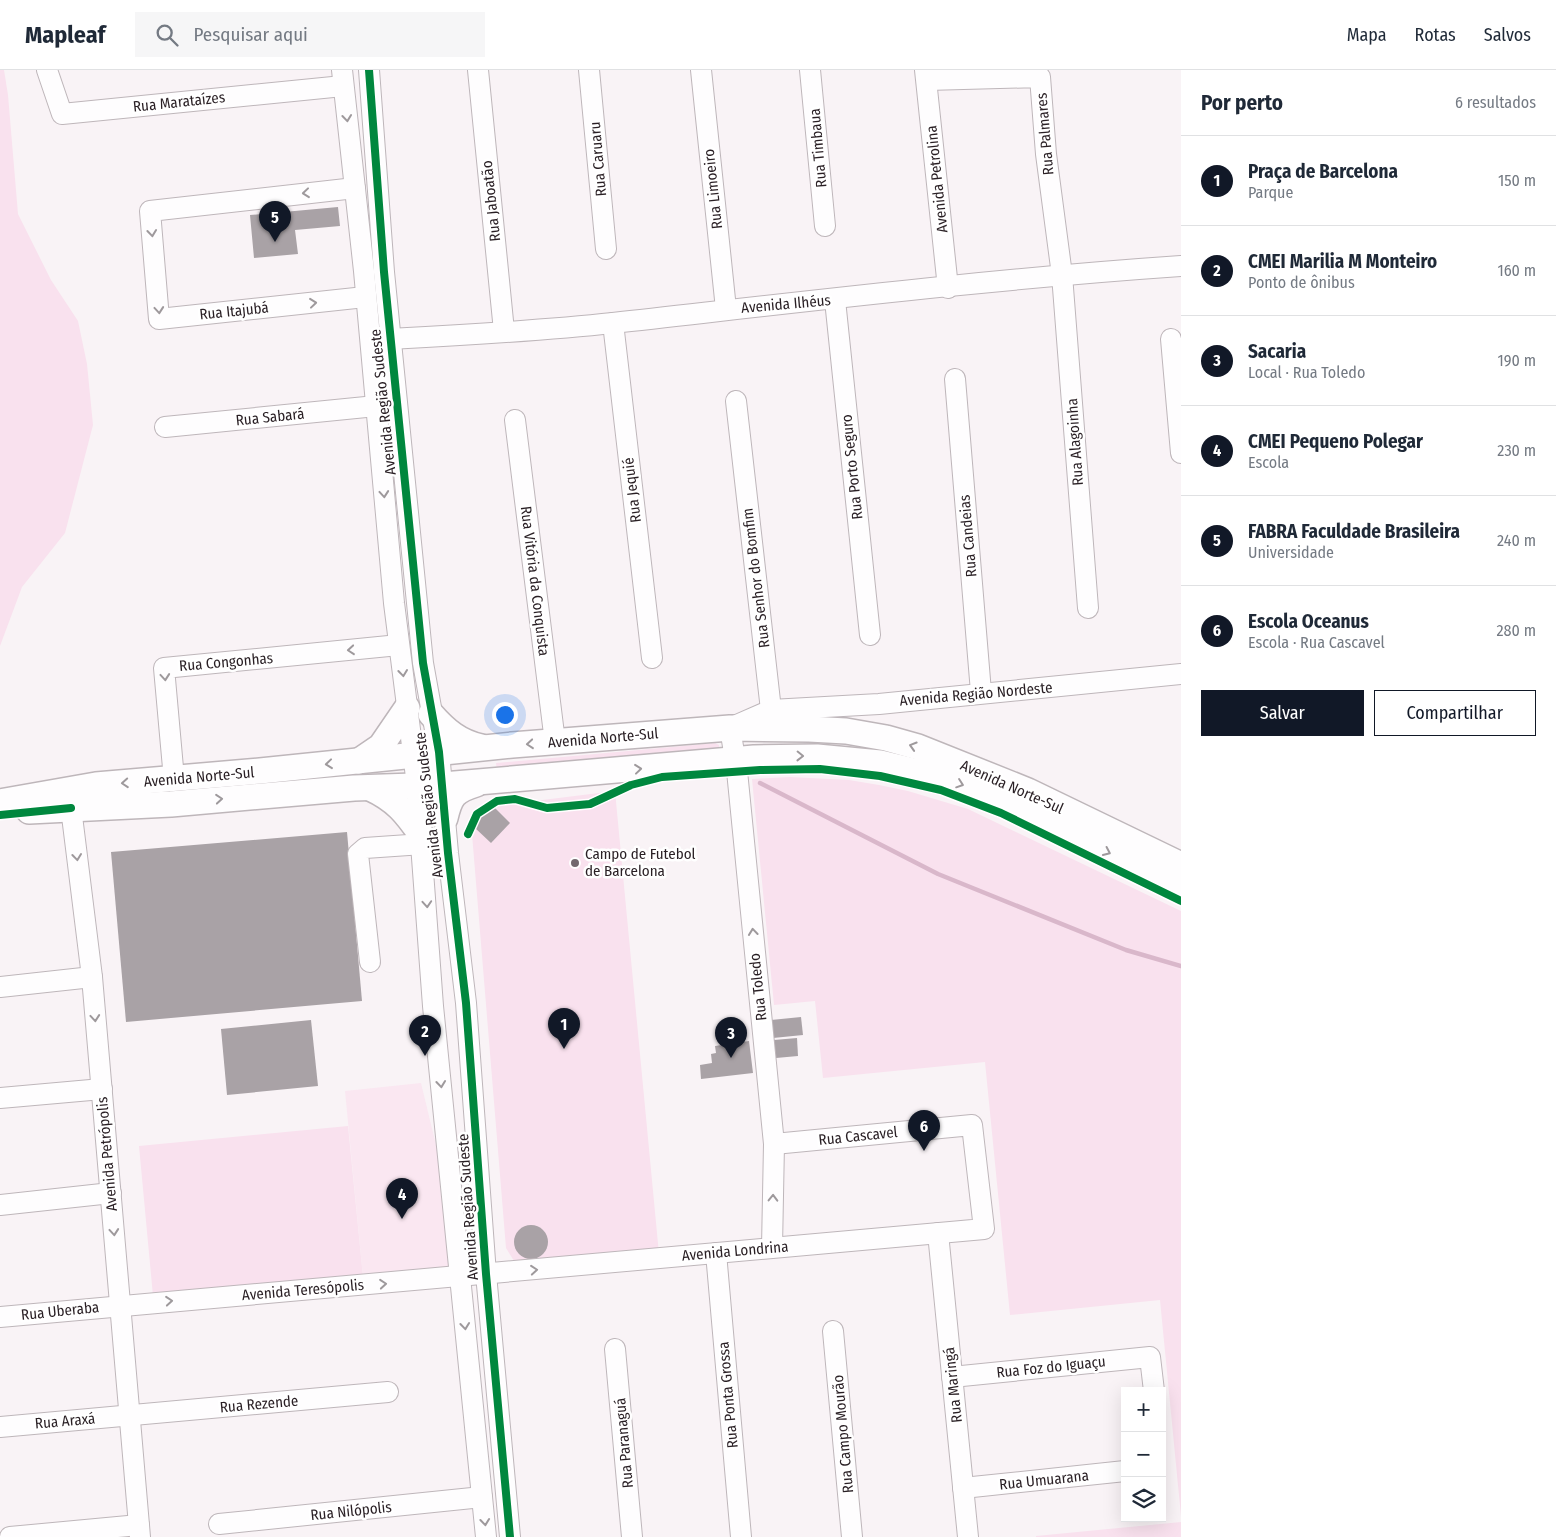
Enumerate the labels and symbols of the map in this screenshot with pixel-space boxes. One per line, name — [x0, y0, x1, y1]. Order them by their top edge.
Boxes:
street label: Rua Marataízes — [132, 88, 226, 116]
street label: Rua Palmares — [1032, 92, 1058, 176]
street label: Rua Timbaua — [806, 108, 830, 188]
one-way arrow — [341, 115, 352, 123]
street label: Rua Caruaru — [586, 121, 610, 197]
street label: Avenida Petrolina — [922, 124, 952, 234]
street label: Rua Limoeiro — [700, 148, 726, 230]
street label: Rua Jaboatão — [478, 159, 504, 242]
one-way arrow — [302, 187, 310, 198]
pin: 5 — [259, 201, 291, 242]
one-way arrow — [146, 229, 157, 237]
street label: Avenida Ilhéus — [740, 291, 832, 317]
street label: Rua Itajubá — [198, 298, 270, 324]
one-way arrow — [309, 298, 317, 309]
one-way arrow — [153, 307, 164, 315]
street label: Avenida Região Sudeste — [366, 328, 400, 476]
street label: Rua Alagoinha — [1063, 398, 1087, 486]
street label: Rua Sabará — [235, 404, 305, 430]
street label: Rua Porto Seguro — [838, 413, 866, 521]
street label: Rua Jequié — [619, 456, 645, 524]
one-way arrow — [378, 490, 389, 498]
street label: Rua Candeias — [955, 494, 981, 578]
street label: Rua Vitória da Conquista — [517, 505, 553, 657]
street label: Rua Senhor do Bomfim — [738, 507, 774, 649]
one-way arrow — [346, 644, 354, 655]
street label: Rua Congonhas — [178, 649, 274, 675]
one-way arrow — [397, 669, 408, 677]
one-way arrow — [159, 674, 170, 682]
street label: Avenida Região Nordeste — [899, 678, 1053, 710]
your location — [492, 702, 518, 728]
street label: Avenida Norte-Sul — [547, 724, 659, 752]
street label: Avenida Região Sudeste — [411, 731, 447, 879]
one-way arrow — [525, 738, 533, 749]
one-way arrow — [909, 741, 918, 751]
one-way arrow — [797, 751, 805, 762]
street label: Avenida Norte-Sul — [958, 756, 1066, 818]
one-way arrow — [325, 758, 333, 769]
street label: Avenida Norte-Sul — [143, 763, 255, 791]
one-way arrow — [635, 764, 643, 775]
one-way arrow — [120, 777, 128, 788]
one-way arrow — [955, 778, 963, 788]
one-way arrow — [215, 794, 223, 805]
place label: Campo de Futebol de Barcelona — [585, 845, 696, 880]
one-way arrow — [1102, 846, 1111, 856]
one-way arrow — [71, 853, 82, 861]
marker: Campo de Futebol de Barcelona — [569, 857, 581, 869]
one-way arrow — [421, 901, 432, 909]
one-way arrow — [748, 928, 759, 936]
street label: Rua Toledo — [745, 952, 771, 1022]
pin: 1 — [548, 1008, 580, 1049]
one-way arrow — [90, 1014, 101, 1022]
pin: 2 — [409, 1015, 441, 1056]
pin: 3 — [715, 1017, 747, 1058]
one-way arrow — [436, 1080, 447, 1088]
street label: Avenida Petrópolis — [93, 1096, 121, 1212]
pin: 6 — [908, 1110, 940, 1151]
street label: Rua Cascavel — [818, 1123, 898, 1149]
street label: Avenida Região Sudeste — [454, 1133, 482, 1281]
pin: 4 — [386, 1178, 418, 1219]
one-way arrow — [768, 1194, 778, 1202]
one-way arrow — [108, 1229, 119, 1237]
street label: Avenida Londrina — [681, 1237, 789, 1265]
one-way arrow — [531, 1265, 539, 1276]
street label: Avenida Teresópolis — [241, 1276, 365, 1304]
one-way arrow — [379, 1278, 387, 1289]
one-way arrow — [165, 1296, 173, 1307]
street label: Rua Uberaba — [20, 1298, 100, 1324]
one-way arrow — [459, 1322, 470, 1330]
street label: Rua Ponta Grossa — [714, 1341, 742, 1449]
street label: Rua Maringá — [940, 1346, 966, 1424]
street label: Rua Foz do Iguaçu — [995, 1352, 1107, 1382]
street label: Rua Campo Mourão — [829, 1374, 857, 1494]
street label: Rua Rezende — [219, 1392, 299, 1416]
street label: Rua Paranaguá — [611, 1397, 637, 1489]
street label: Rua Araxá — [34, 1409, 96, 1433]
street label: Rua Umuarana — [998, 1466, 1090, 1494]
street label: Rua Nilópolis — [309, 1498, 393, 1524]
one-way arrow — [479, 1519, 490, 1527]

